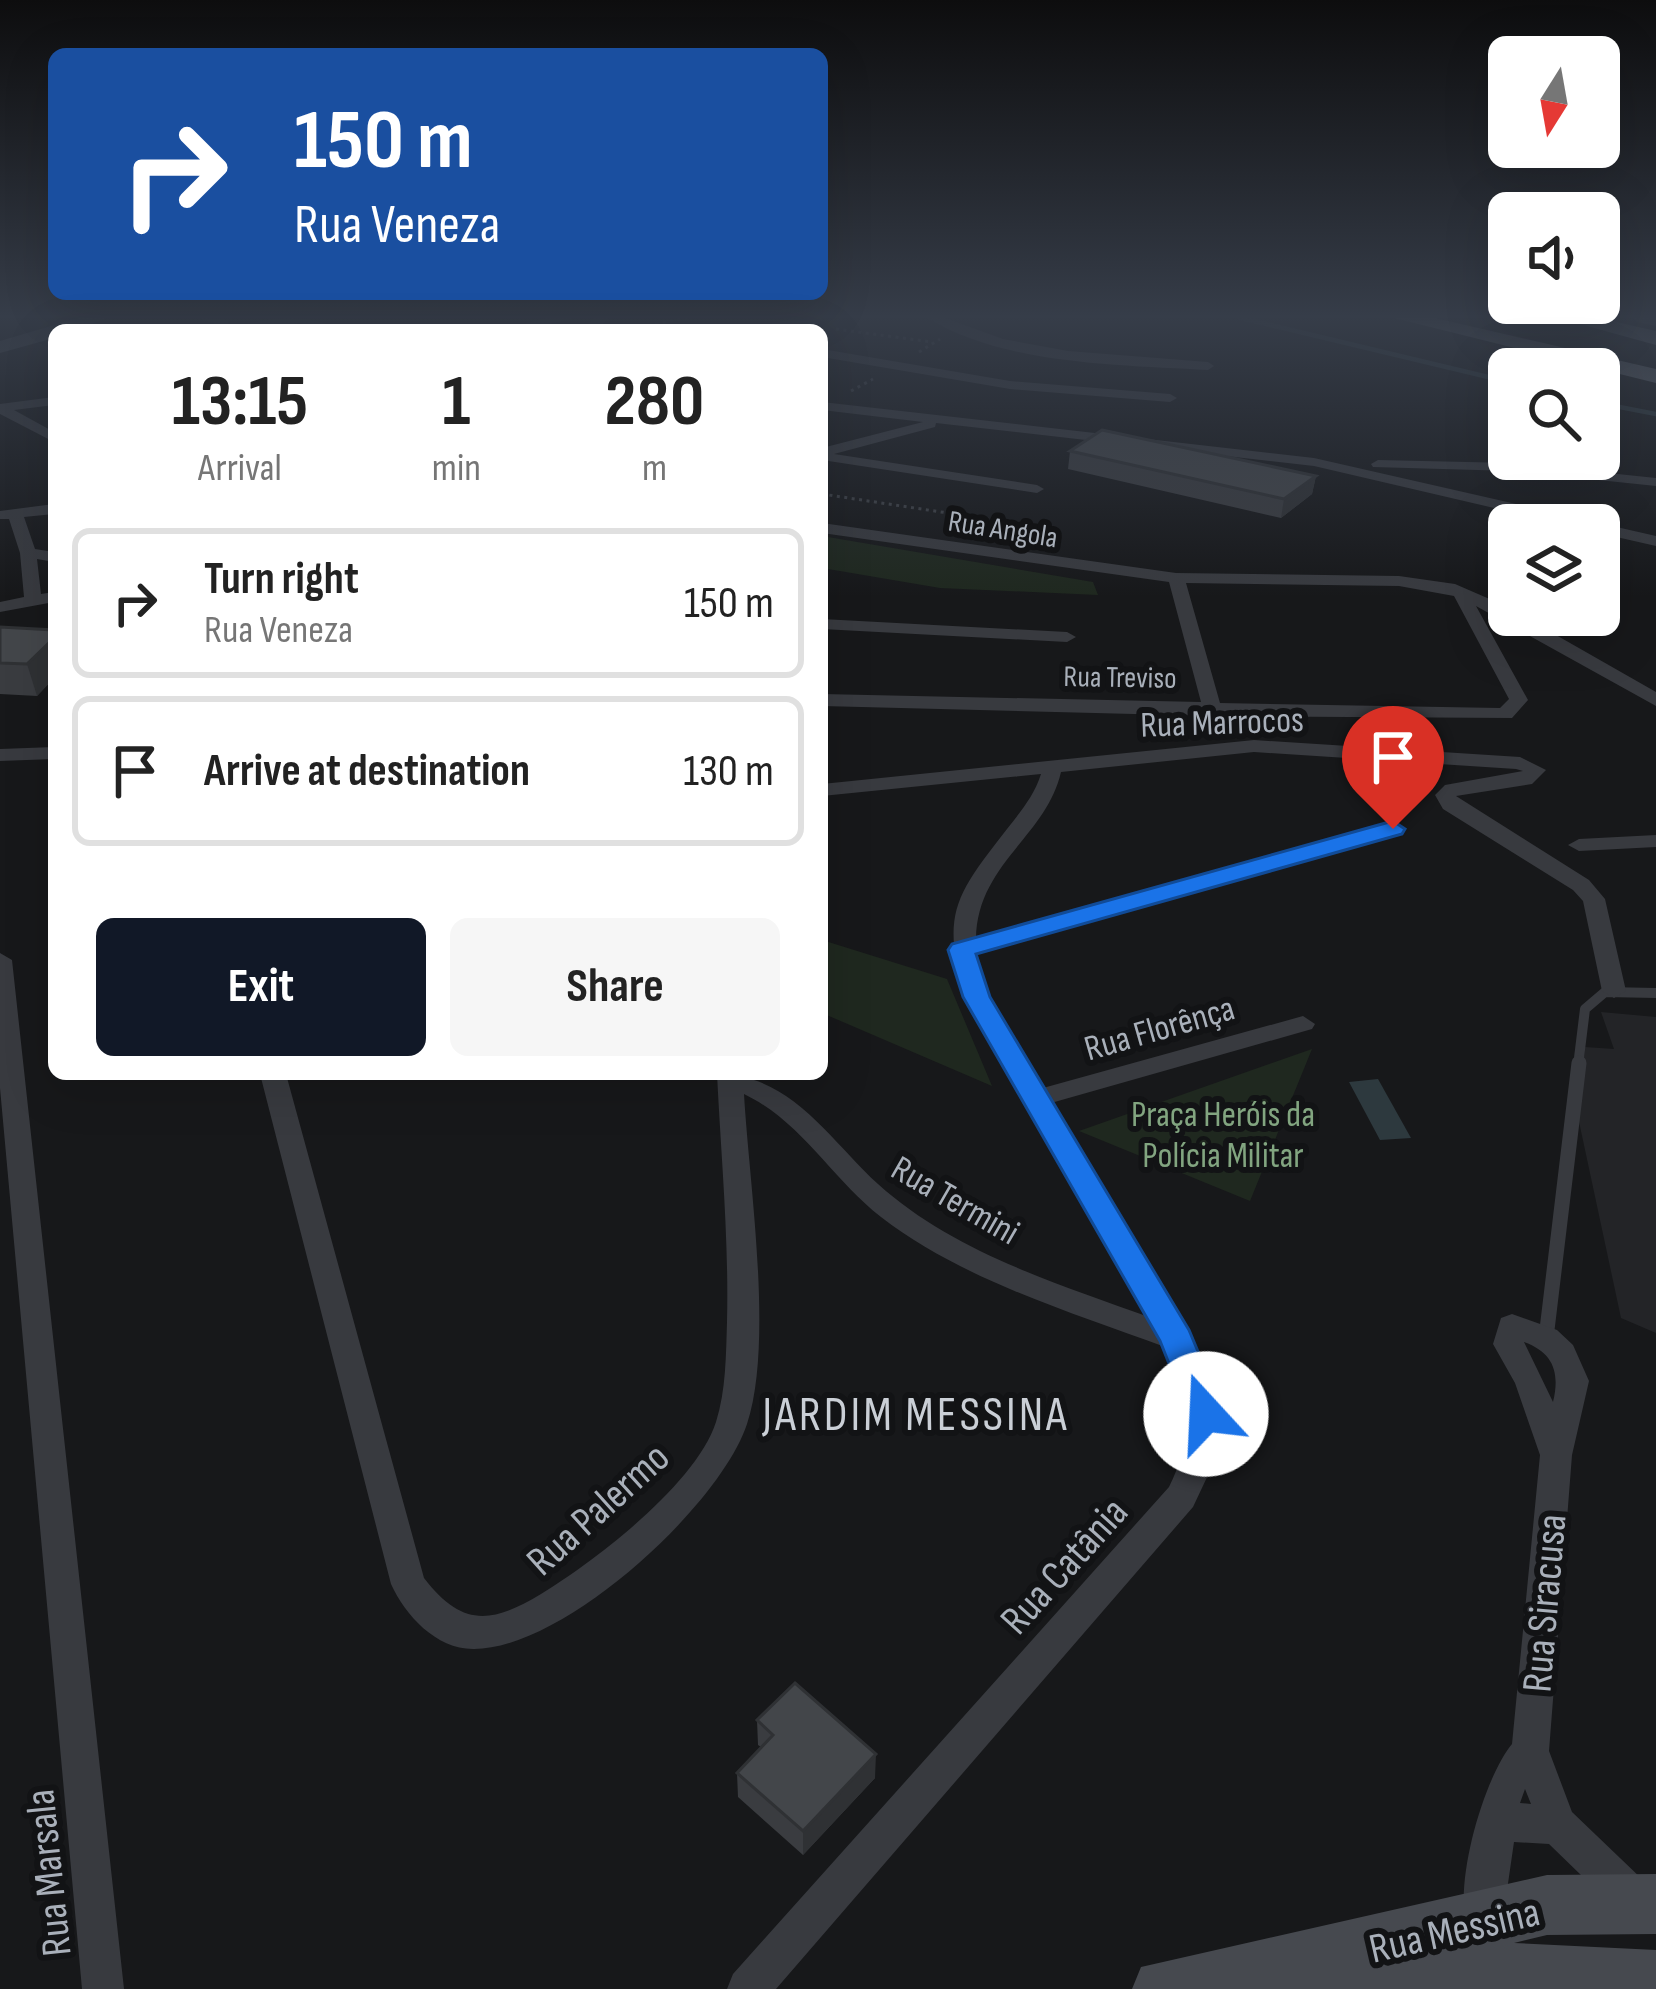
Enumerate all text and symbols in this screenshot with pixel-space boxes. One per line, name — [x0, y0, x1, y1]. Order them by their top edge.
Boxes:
north arrow — [1488, 36, 1620, 168]
map controls — [1488, 36, 1620, 636]
text: 150 m — [294, 91, 473, 192]
icon: right — [96, 96, 252, 252]
button: sound — [1488, 192, 1620, 324]
text: Rua Veneza — [294, 193, 500, 258]
button: search — [1488, 348, 1620, 480]
text: 13:15 — [172, 359, 308, 446]
text: 1 — [442, 359, 470, 446]
text: 280 — [605, 359, 704, 446]
text: Arrival — [198, 445, 282, 492]
text: min — [432, 445, 481, 492]
text: m — [642, 445, 667, 492]
street label: Rua Angola — [946, 504, 1060, 556]
button: layers — [1488, 504, 1620, 636]
text: Turn right — [204, 552, 359, 607]
icon: right — [102, 570, 168, 636]
text: 150 m — [684, 576, 774, 631]
text: Rua Veneza — [204, 607, 353, 654]
street label: Rua Treviso — [1063, 659, 1177, 697]
street label: Rua Marrocos — [1140, 699, 1305, 748]
pin — [1342, 706, 1444, 829]
icon: arrive — [1360, 724, 1426, 790]
icon: arrive — [102, 738, 168, 804]
text: Arrive at destination — [204, 744, 530, 799]
text: 130 m — [683, 744, 774, 799]
button: Exit — [96, 918, 426, 1056]
button: Share — [450, 918, 780, 1056]
street label: Rua Florênça — [1080, 988, 1240, 1071]
park label: Praça Heróis da Polícia Militar — [1131, 1094, 1315, 1178]
street label: Rua Termini — [883, 1147, 1026, 1255]
position arrow — [1143, 1351, 1269, 1477]
district label: JARDIM MESSINA — [761, 1387, 1070, 1444]
street label: Rua Palermo — [517, 1433, 681, 1587]
street label: Rua Catânia — [990, 1488, 1139, 1646]
street label: Rua Siracusa — [1512, 1512, 1579, 1694]
street label: Rua Marsala — [15, 1787, 84, 1959]
street label: Rua Messina — [1364, 1887, 1545, 1976]

